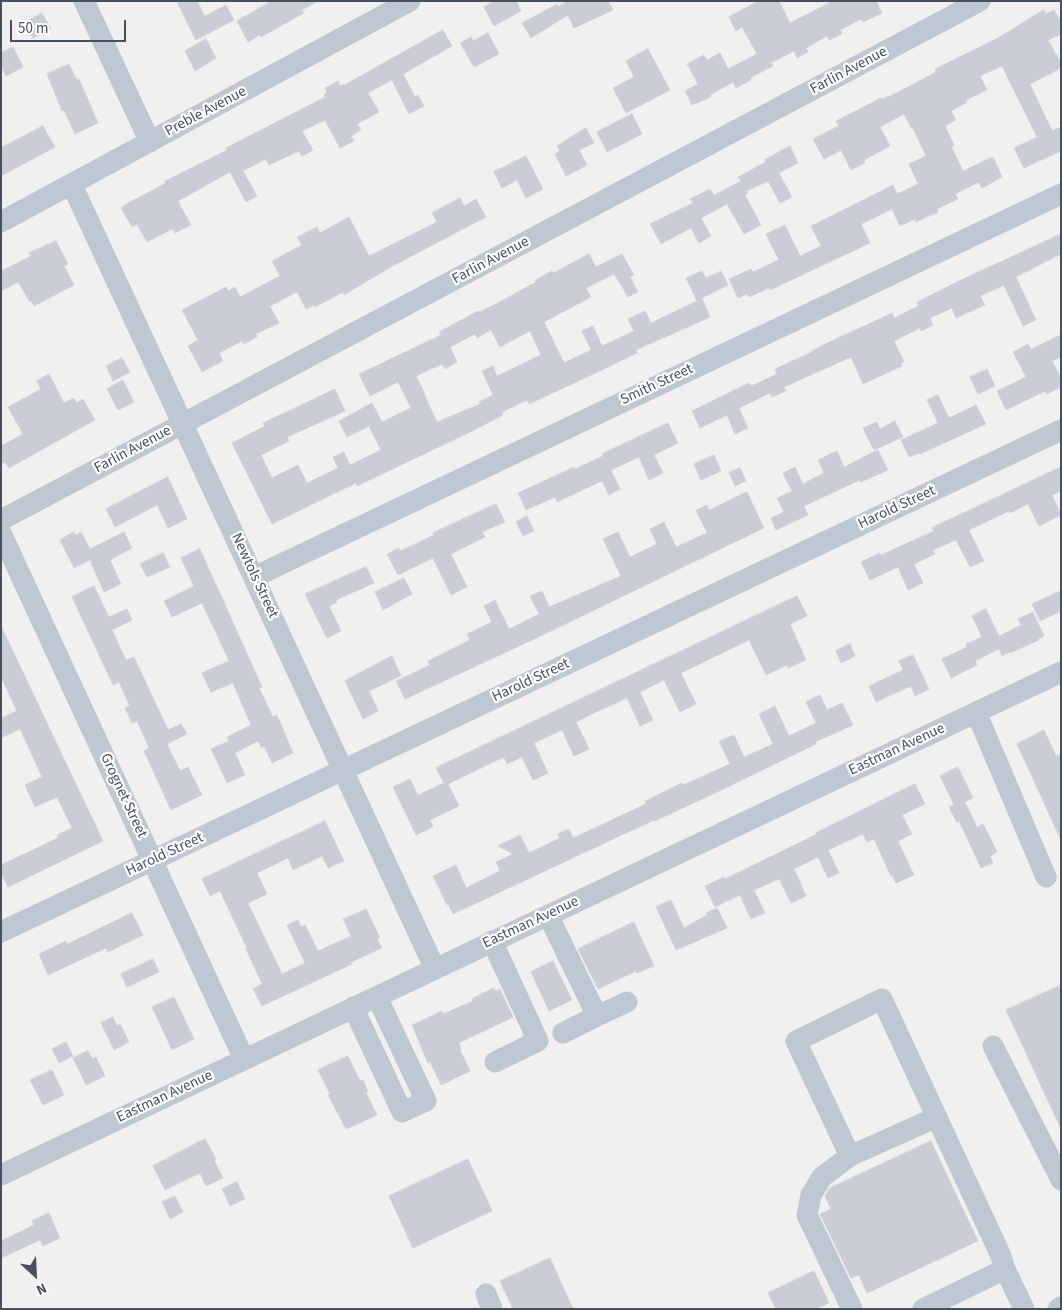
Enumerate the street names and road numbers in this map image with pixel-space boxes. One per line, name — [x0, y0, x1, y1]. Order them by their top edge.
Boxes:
street label: Farlin Avenue — [807, 43, 891, 99]
street label: Preble Avenue — [162, 83, 250, 141]
street label: Farlin Avenue — [449, 233, 533, 289]
street label: Smith Street — [618, 360, 696, 410]
street label: Farlin Avenue — [91, 422, 175, 478]
street label: Harold Street — [855, 482, 939, 534]
street label: Newtols Street — [226, 531, 282, 621]
street label: Harold Street — [489, 655, 573, 707]
street label: Eastman Avenue — [846, 720, 948, 780]
street label: Grognet Street — [96, 751, 150, 841]
street label: Harold Street — [123, 829, 207, 881]
street label: Eastman Avenue — [480, 893, 582, 953]
street label: Eastman Avenue — [114, 1067, 216, 1127]

